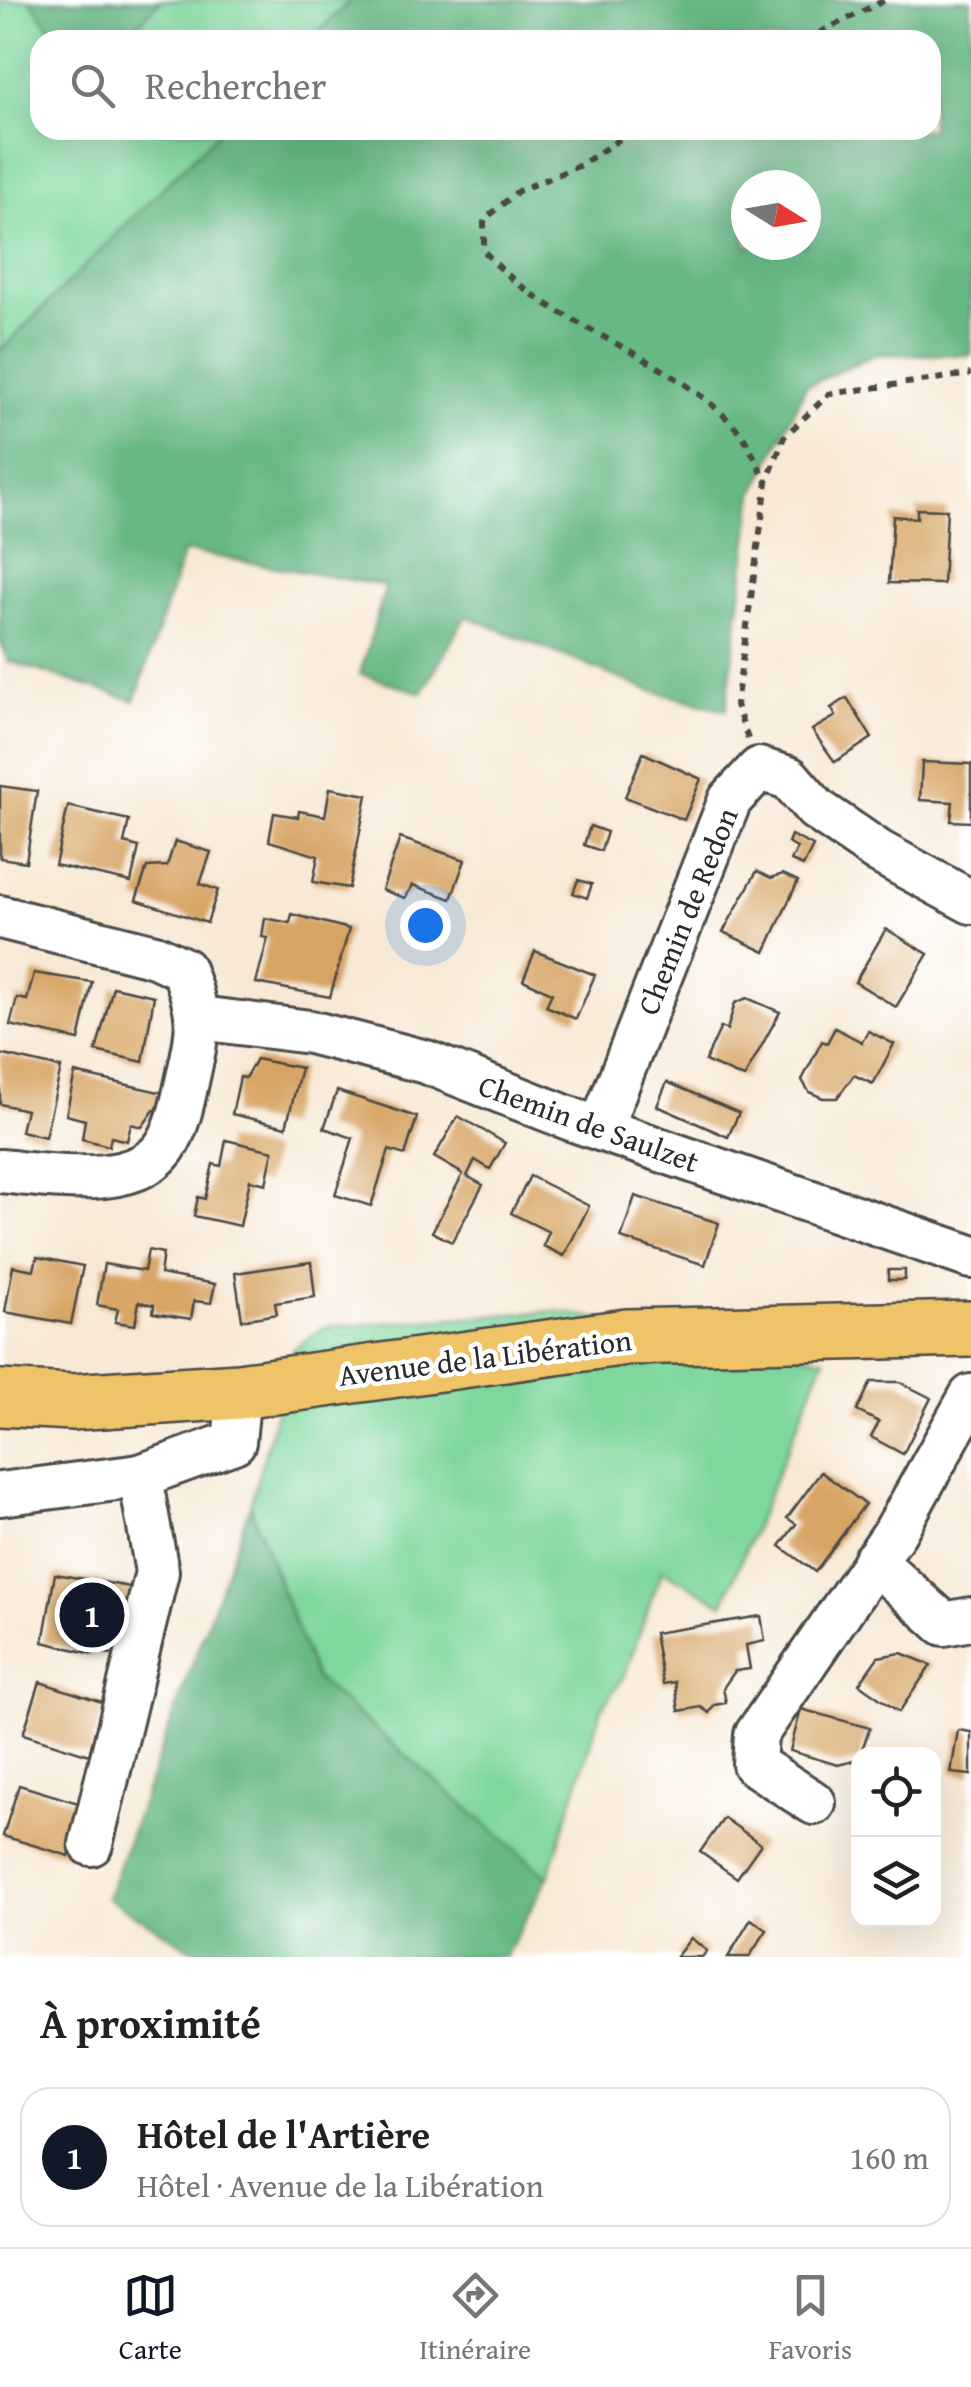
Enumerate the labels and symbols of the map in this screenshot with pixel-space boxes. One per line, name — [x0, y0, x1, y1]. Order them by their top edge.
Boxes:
north arrow — [731, 170, 821, 260]
street label: Chemin de Redon — [625, 801, 749, 1021]
your location — [400, 900, 451, 951]
street label: Chemin de Saulzet — [473, 1063, 706, 1183]
street label: Avenue de la Libération — [336, 1317, 634, 1397]
pin: 1 — [59, 1578, 124, 1652]

